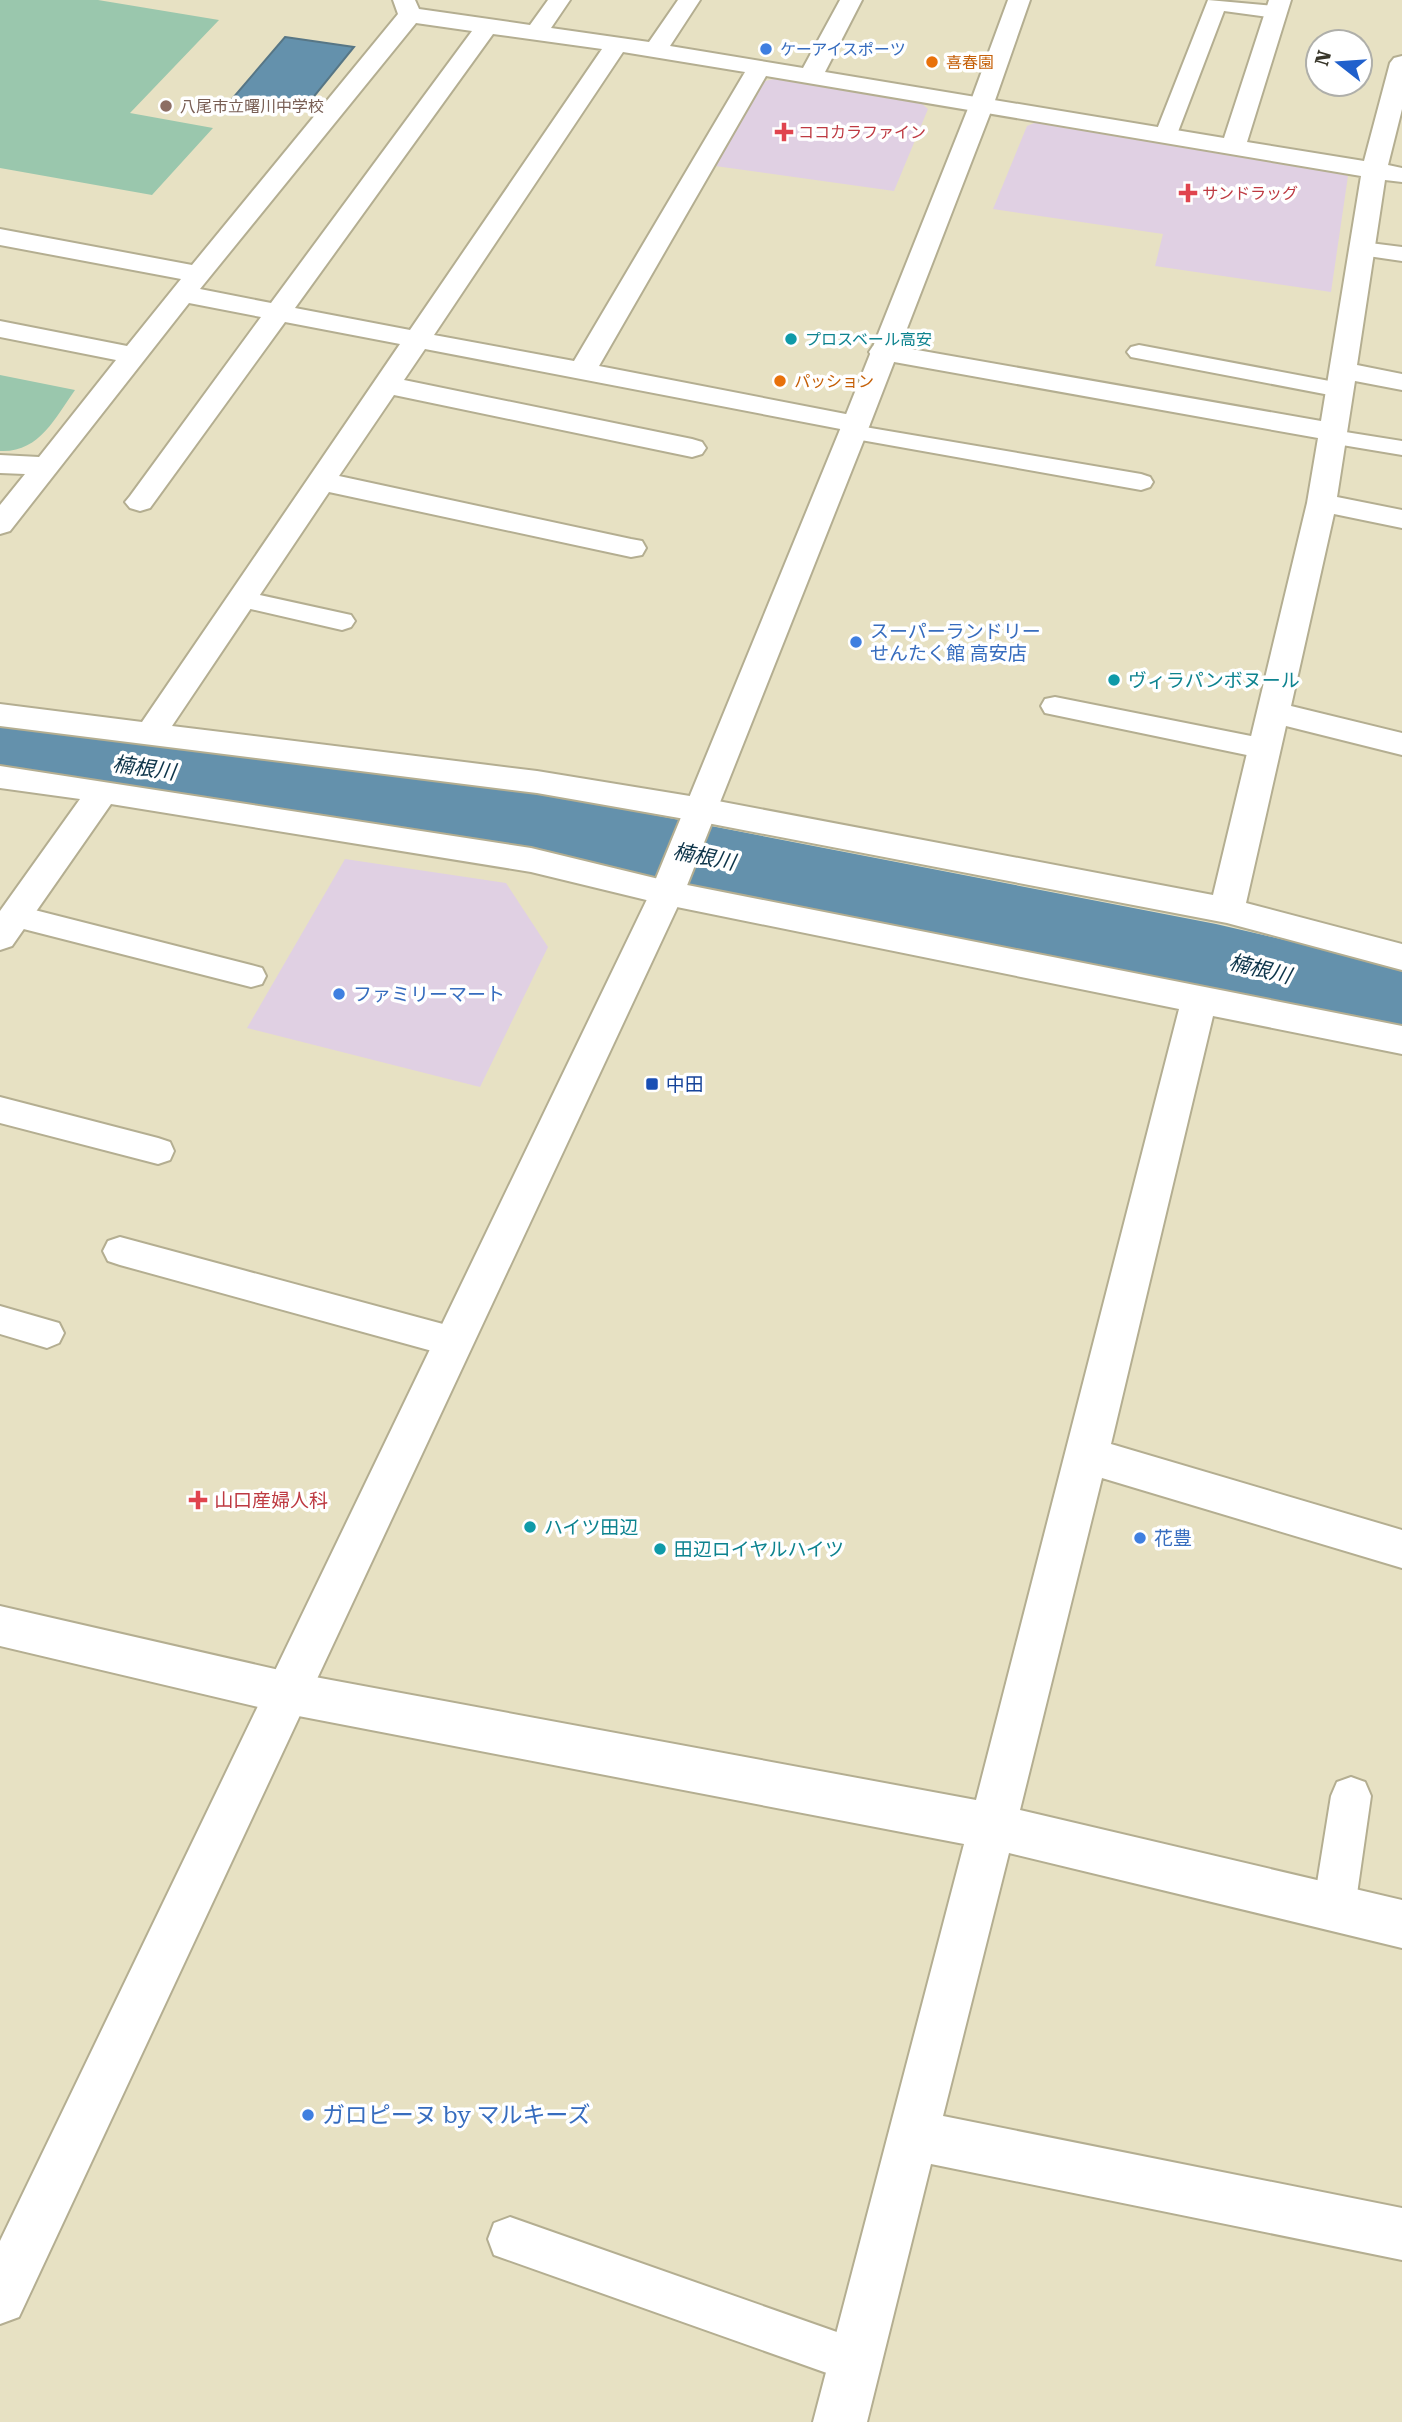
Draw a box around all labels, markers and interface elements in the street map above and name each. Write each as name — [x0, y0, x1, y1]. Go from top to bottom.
north arrow — [1304, 28, 1374, 98]
place label: ケーアイスポーツ — [780, 40, 906, 59]
marker: ケーアイスポーツ — [758, 41, 774, 57]
text: N — [1310, 47, 1336, 69]
place label: 喜春園 — [946, 53, 994, 72]
marker: 喜春園 — [924, 54, 940, 70]
place label: 八尾市立曙川中学校 — [180, 97, 324, 116]
marker: 八尾市立曙川中学校 — [158, 98, 174, 114]
place label: ココカラファイン — [798, 123, 926, 142]
marker: ココカラファイン — [776, 124, 792, 140]
place label: サンドラッグ — [1202, 184, 1298, 203]
marker: サンドラッグ — [1180, 185, 1196, 201]
place label: プロスベール高安 — [805, 330, 932, 349]
marker: プロスベール高安 — [783, 331, 799, 347]
place label: パッション — [794, 372, 874, 391]
marker: パッション — [772, 373, 788, 389]
place label: スーパーランドリー せんたく館 高安店 — [870, 620, 1041, 665]
marker: スーパーランドリー せんたく館 高安店 — [848, 634, 864, 650]
place label: ヴィラパンボヌール — [1128, 669, 1300, 692]
marker: ヴィラパンボヌール — [1106, 672, 1122, 688]
water label: 楠根川 — [111, 752, 179, 785]
water label: 楠根川 — [671, 839, 739, 875]
water label: 楠根川 — [1227, 950, 1295, 989]
place label: ファミリーマート — [353, 983, 505, 1006]
marker: ファミリーマート — [331, 986, 347, 1002]
place label: 中田 — [666, 1073, 704, 1096]
marker: 中田 — [644, 1076, 660, 1092]
place label: 山口産婦人科 — [214, 1489, 328, 1512]
marker: 山口産婦人科 — [188, 1490, 208, 1510]
place label: ハイツ田辺 — [544, 1516, 639, 1539]
marker: ハイツ田辺 — [522, 1519, 538, 1535]
place label: 花豊 — [1154, 1527, 1192, 1550]
marker: 花豊 — [1132, 1530, 1148, 1546]
place label: 田辺ロイヤルハイツ — [674, 1538, 844, 1561]
marker: 田辺ロイヤルハイツ — [652, 1541, 668, 1557]
place label: ガロピーヌ by マルキーズ — [322, 2102, 590, 2129]
marker: ガロピーヌ by マルキーズ — [300, 2107, 316, 2123]

